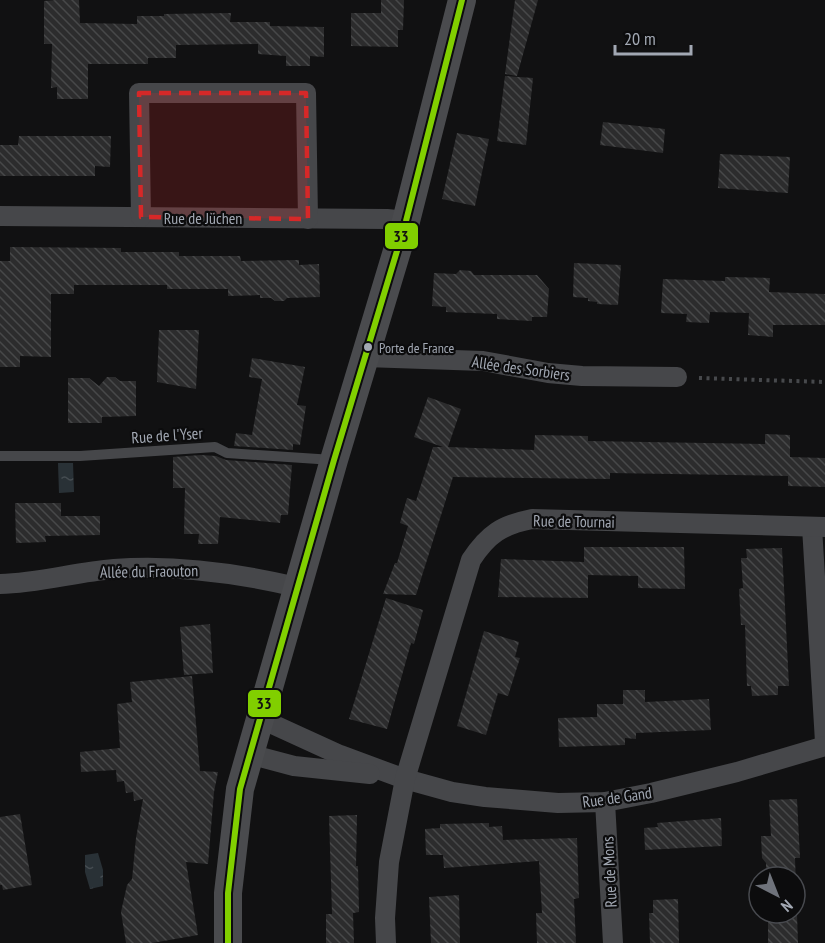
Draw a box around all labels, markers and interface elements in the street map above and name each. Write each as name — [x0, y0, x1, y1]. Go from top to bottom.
scale bar — [615, 18, 692, 56]
text: 20 m — [624, 27, 656, 50]
street label: Rue de Jüchen — [164, 208, 242, 228]
line badge: 33 — [384, 222, 419, 250]
text: 33 — [393, 226, 409, 246]
place label: Porte de France — [379, 339, 455, 357]
marker: Porte de France — [362, 341, 374, 353]
street label: Allée des Sorbiers — [471, 351, 571, 385]
street label: Rue de l'Yser — [131, 422, 204, 447]
street label: Rue de Tournai — [533, 510, 615, 532]
street label: Allée du Fraouton — [100, 560, 198, 582]
line badge: 33 — [247, 689, 282, 718]
text: 33 — [256, 693, 272, 713]
street label: Rue de Gand — [581, 782, 653, 812]
street label: Rue de Mons — [597, 836, 621, 908]
north arrow — [747, 865, 807, 925]
text: N — [777, 896, 797, 916]

